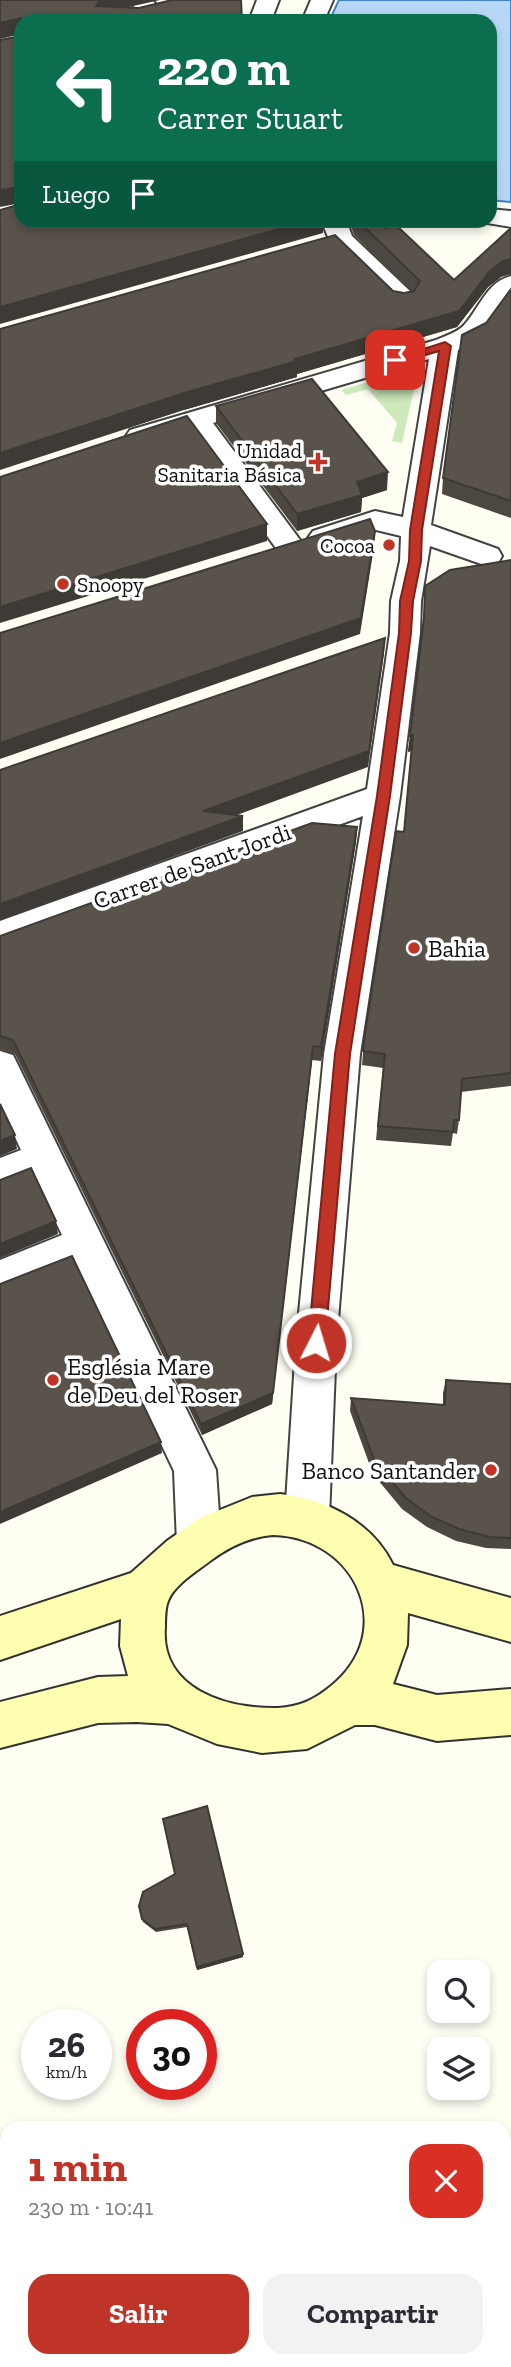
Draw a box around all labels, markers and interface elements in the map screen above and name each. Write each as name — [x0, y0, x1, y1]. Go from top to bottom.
text: 220 m — [157, 39, 290, 98]
icon: left — [42, 42, 133, 133]
text: Carrer Stuart — [157, 99, 343, 137]
icon: arrive — [124, 175, 162, 213]
text: Luego — [42, 178, 110, 210]
pin — [365, 330, 425, 390]
icon: arrive — [376, 341, 414, 379]
place label: Unidad Sanitaria Básica — [157, 438, 302, 487]
marker: Unidad Sanitaria Básica — [308, 452, 328, 472]
place label: Cocoa — [320, 533, 375, 558]
marker: Cocoa — [381, 537, 397, 553]
place label: Snoopy — [77, 572, 144, 597]
marker: Snoopy — [55, 576, 71, 592]
street label: Carrer de Sant Jordi — [89, 817, 295, 915]
place label: Bahia — [428, 934, 486, 963]
marker: Bahia — [406, 940, 422, 956]
position arrow — [279, 1306, 353, 1380]
place label: Església Mare de Deu del Roser — [67, 1352, 239, 1409]
marker: Església Mare de Deu del Roser — [45, 1372, 61, 1388]
place label: Banco Santander — [301, 1456, 477, 1485]
marker: Banco Santander — [483, 1462, 499, 1478]
map controls — [427, 1960, 490, 2100]
button: search — [427, 1960, 490, 2023]
speed limit sign: 30 — [126, 2009, 217, 2100]
text: 26 — [48, 2024, 85, 2066]
button: layers — [427, 2037, 490, 2100]
text: km/h — [46, 2061, 87, 2083]
text: 1 min — [28, 2141, 127, 2192]
button: close — [409, 2144, 483, 2218]
text: 230 m · 10:41 — [28, 2193, 153, 2221]
button: Salir — [28, 2274, 249, 2354]
button: Compartir — [263, 2274, 483, 2354]

